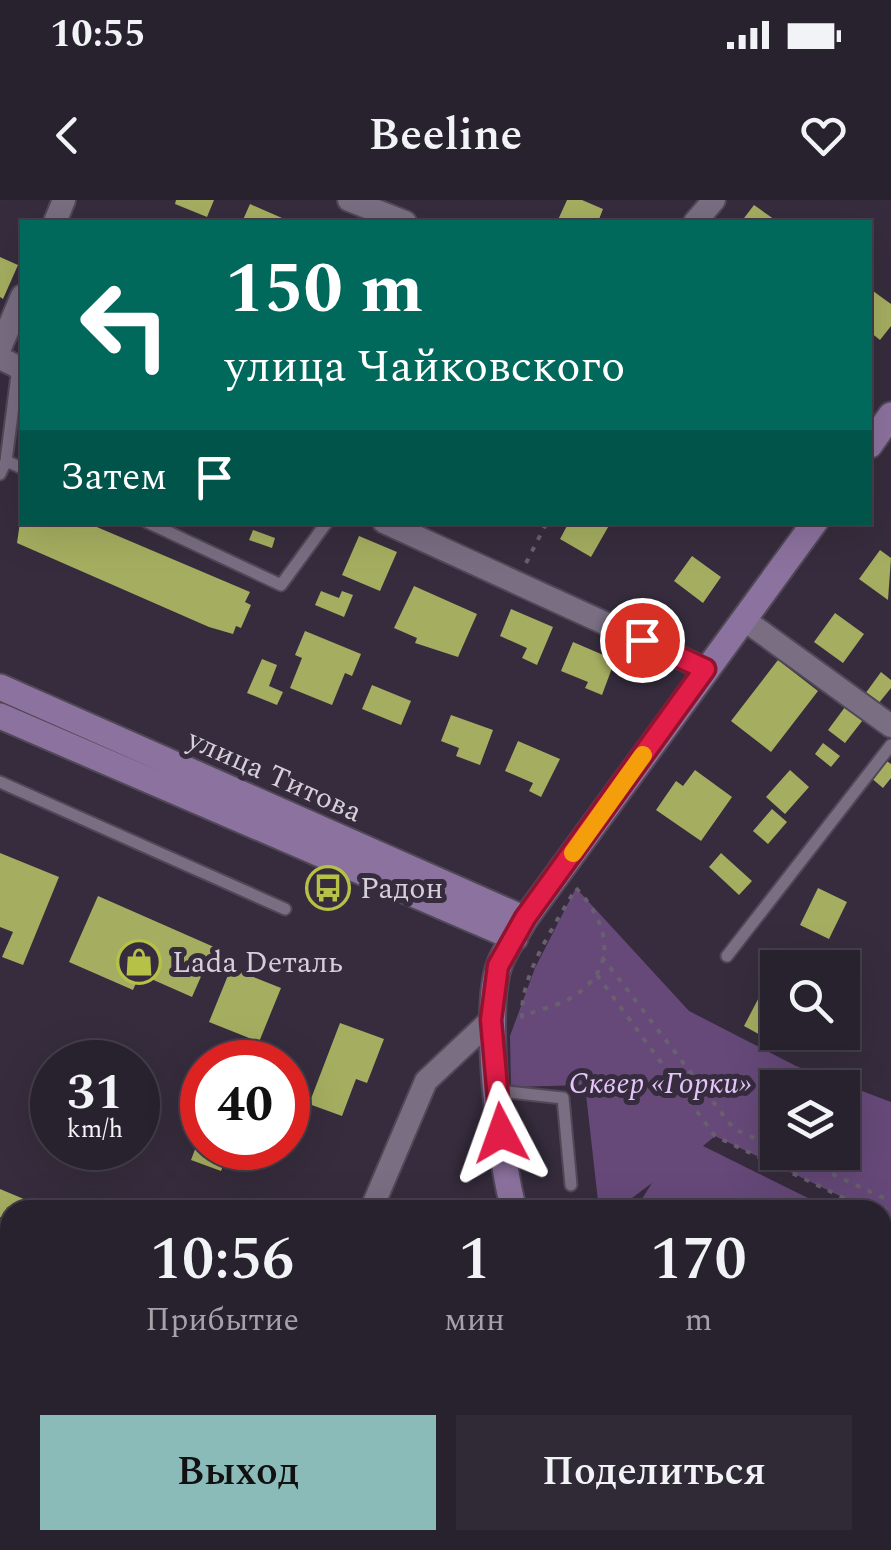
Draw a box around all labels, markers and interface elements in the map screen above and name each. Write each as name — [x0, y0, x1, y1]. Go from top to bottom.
text: 10:55 — [50, 6, 145, 64]
text: Beeline — [369, 101, 522, 170]
icon: back — [40, 108, 95, 163]
icon: heart — [796, 108, 851, 163]
text: 150 m — [225, 237, 423, 343]
icon: left — [60, 260, 190, 390]
text: улица Чайковского — [225, 333, 625, 402]
text: Затем — [60, 449, 167, 507]
icon: arrive — [187, 450, 242, 505]
pin — [600, 598, 685, 683]
icon: arrive — [615, 613, 670, 668]
street label: улица Титова — [179, 716, 370, 835]
bus stop icon: Радон — [305, 865, 351, 911]
place label: Радон — [360, 866, 443, 912]
shop icon: Lada Dеталь — [116, 939, 162, 985]
place label: Lada Dеталь — [172, 940, 343, 986]
map controls — [760, 950, 860, 1170]
button: search — [760, 950, 860, 1050]
speed limit sign: 40 — [180, 1040, 310, 1170]
text: 31 — [67, 1055, 123, 1131]
park label: Сквер «Горки» — [569, 1061, 752, 1107]
button: layers — [760, 1070, 860, 1170]
position arrow — [449, 1081, 553, 1185]
text: km/h — [67, 1111, 123, 1149]
text: 10:56 — [150, 1214, 294, 1306]
text: 1 — [459, 1214, 491, 1306]
text: 170 — [650, 1214, 747, 1306]
text: Прибытие — [145, 1296, 299, 1345]
text: мин — [444, 1296, 505, 1345]
text: m — [685, 1296, 712, 1345]
button: Выход — [40, 1415, 436, 1530]
button: Поделиться — [456, 1415, 852, 1530]

